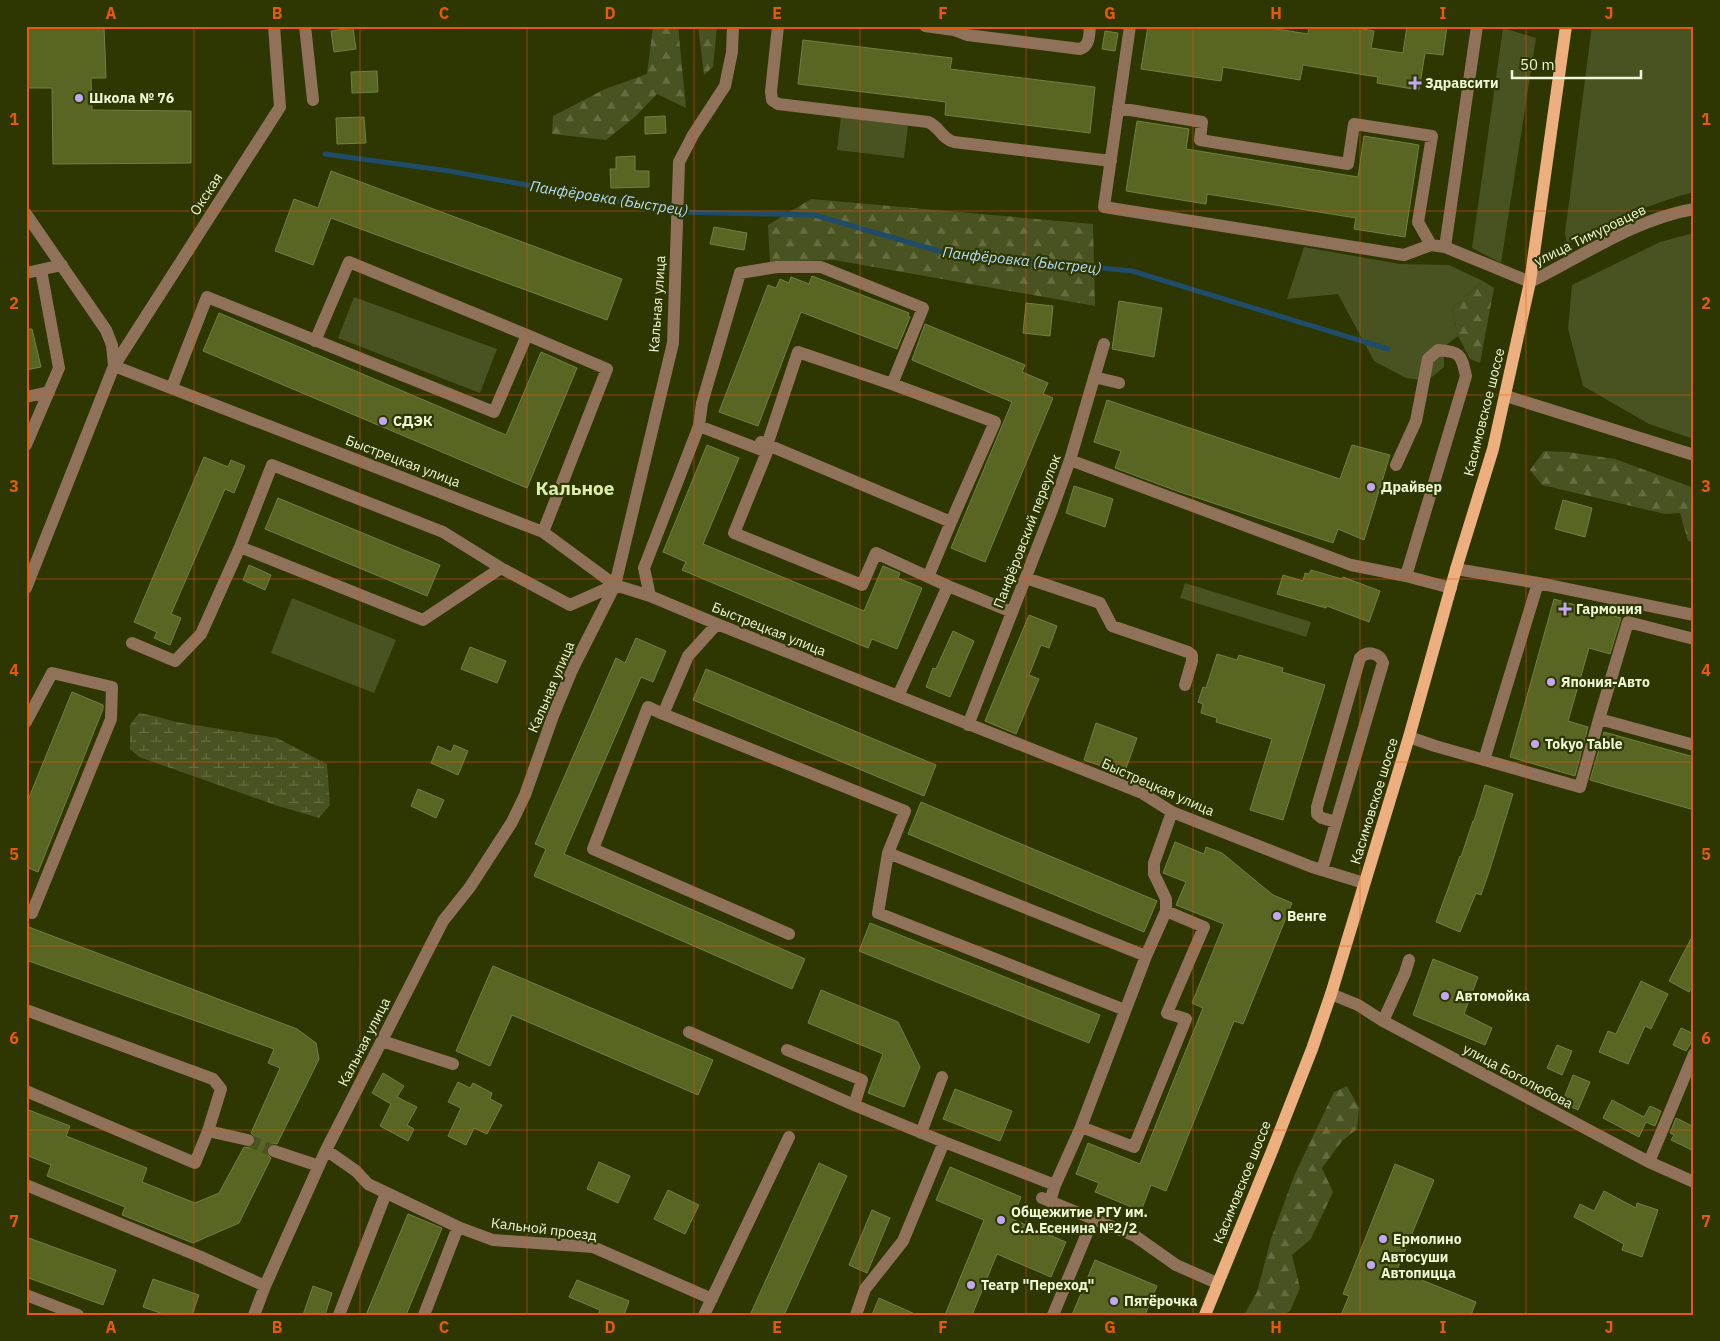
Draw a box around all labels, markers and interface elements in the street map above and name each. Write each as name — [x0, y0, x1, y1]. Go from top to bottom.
text: A — [106, 3, 117, 23]
text: B — [272, 3, 283, 23]
text: C — [439, 3, 449, 23]
text: D — [604, 3, 616, 23]
text: E — [772, 3, 782, 23]
text: F — [938, 3, 948, 23]
text: G — [1104, 3, 1116, 23]
text: H — [1270, 3, 1282, 23]
text: I — [1440, 3, 1447, 23]
text: J — [1605, 3, 1613, 23]
scale bar — [1512, 48, 1641, 80]
text: 50 m — [1520, 55, 1555, 74]
place label: Здравсити — [1425, 74, 1498, 92]
marker: Здравсити — [1409, 77, 1421, 89]
place label: Школа № 76 — [89, 89, 174, 107]
marker: Школа № 76 — [73, 92, 85, 104]
text: 1 — [9, 109, 19, 129]
text: 1 — [1701, 109, 1711, 129]
street label: Окская — [186, 169, 226, 219]
water label: Панфёровка (Быстрец) — [529, 176, 689, 220]
street label: улица Тимуровцев — [1531, 200, 1649, 270]
water label: Панфёровка (Быстрец) — [942, 242, 1103, 278]
street label: Кальная улица — [645, 254, 669, 353]
text: 2 — [9, 293, 19, 313]
text: 2 — [1701, 293, 1711, 313]
street label: Касимовское шоссе — [1459, 346, 1509, 478]
place label: СДЭК — [393, 412, 432, 430]
marker: СДЭК — [377, 415, 389, 427]
street label: Быстрецкая улица — [343, 431, 463, 491]
street label: Панфёровский переулок — [989, 451, 1065, 611]
text: 3 — [9, 476, 19, 496]
district label: Кальное — [536, 476, 614, 500]
text: 3 — [1701, 476, 1711, 496]
place label: Драйвер — [1381, 478, 1442, 496]
marker: Драйвер — [1365, 481, 1377, 493]
street label: Быстрецкая улица — [709, 598, 829, 660]
place label: Гармония — [1576, 600, 1642, 618]
marker: Гармония — [1558, 602, 1572, 616]
street label: Кальная улица — [524, 638, 578, 735]
text: 4 — [9, 660, 19, 680]
text: 4 — [1701, 660, 1711, 680]
place label: Япония-Авто — [1561, 673, 1650, 691]
marker: Япония-Авто — [1545, 676, 1557, 688]
street label: Касимовское шоссе — [1346, 735, 1402, 866]
place label: Tokyo Table — [1545, 735, 1623, 753]
marker: Tokyo Table — [1529, 738, 1541, 750]
street label: Быстрецкая улица — [1099, 754, 1218, 820]
text: 5 — [9, 844, 19, 864]
text: 5 — [1701, 844, 1711, 864]
place label: Венге — [1287, 907, 1327, 925]
marker: Венге — [1271, 910, 1283, 922]
place label: Автомойка — [1455, 987, 1530, 1005]
marker: Автомойка — [1439, 990, 1451, 1002]
street label: Кальная улица — [334, 994, 394, 1089]
text: 6 — [9, 1028, 19, 1048]
text: 6 — [1701, 1028, 1711, 1048]
street label: улица Боголюбова — [1460, 1039, 1577, 1113]
street label: Касимовское шоссе — [1209, 1117, 1275, 1246]
place label: Общежитие РГУ им. С.А.Есенина №2/2 — [1011, 1203, 1148, 1237]
text: 7 — [9, 1211, 19, 1231]
text: 7 — [1701, 1211, 1711, 1231]
street label: Кальной проезд — [490, 1214, 598, 1244]
marker: Общежитие РГУ им. С.А.Есенина №2/2 — [995, 1214, 1007, 1226]
place label: Ермолино — [1393, 1230, 1462, 1248]
marker: Ермолино — [1377, 1233, 1389, 1245]
place label: Автосуши Автопицца — [1381, 1248, 1456, 1282]
marker: Автосуши Автопицца — [1365, 1259, 1377, 1271]
place label: Театр "Переход" — [981, 1276, 1094, 1294]
marker: Театр "Переход" — [965, 1279, 977, 1291]
place label: Пятёрочка — [1124, 1292, 1197, 1310]
marker: Пятёрочка — [1108, 1295, 1120, 1307]
text: A — [106, 1317, 117, 1337]
text: B — [272, 1317, 283, 1337]
text: C — [439, 1317, 449, 1337]
text: D — [604, 1317, 616, 1337]
text: E — [772, 1317, 782, 1337]
text: F — [938, 1317, 948, 1337]
text: G — [1104, 1317, 1116, 1337]
text: H — [1270, 1317, 1282, 1337]
text: I — [1440, 1317, 1447, 1337]
text: J — [1605, 1317, 1613, 1337]

